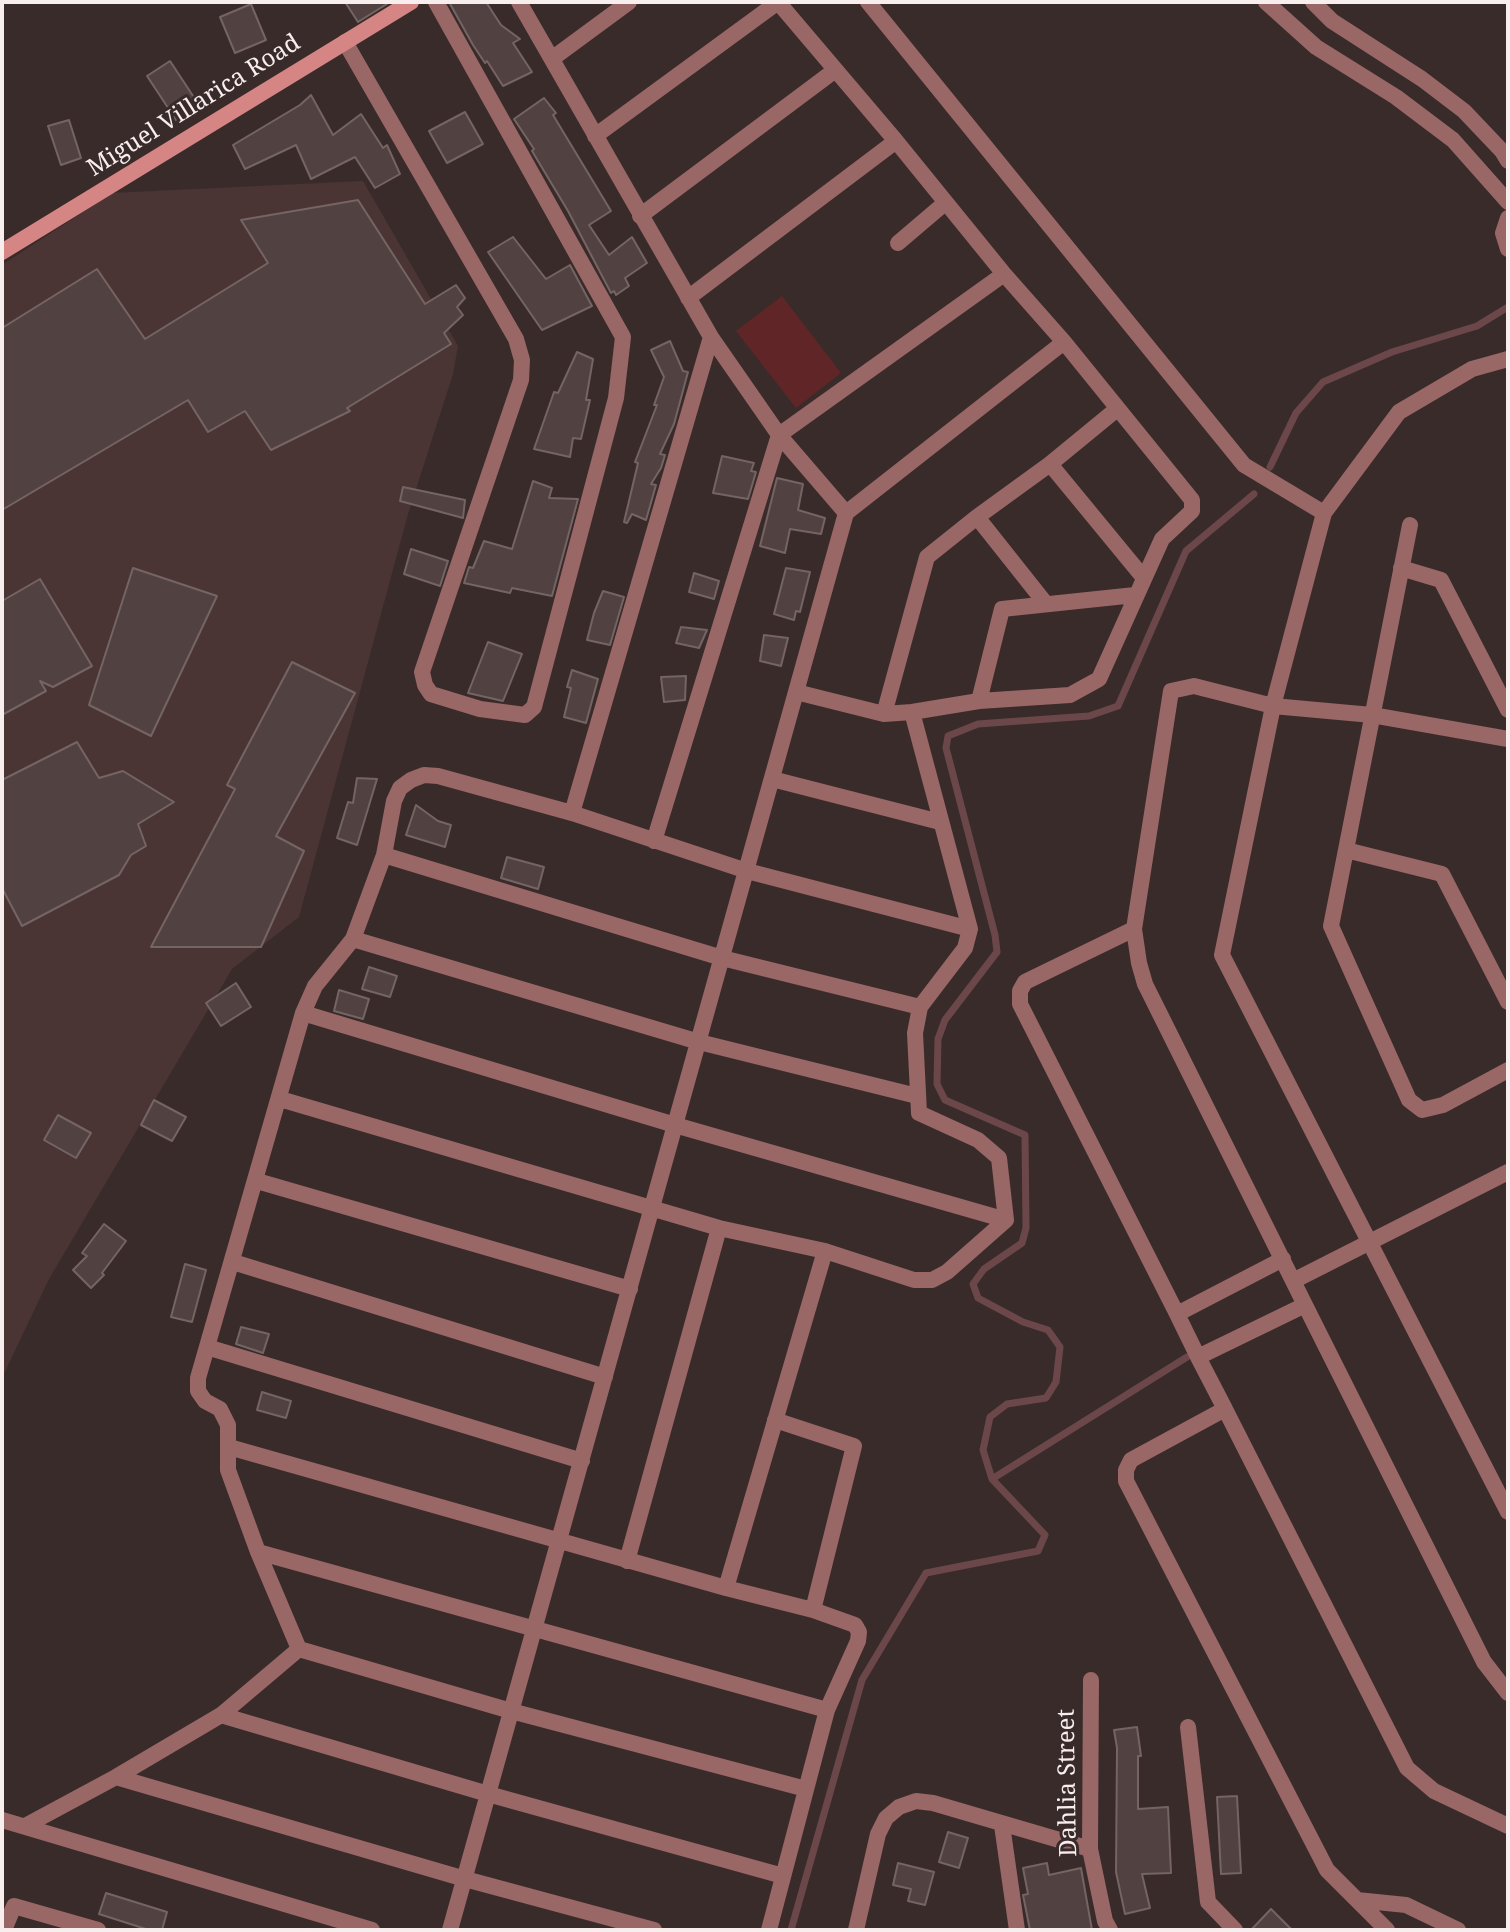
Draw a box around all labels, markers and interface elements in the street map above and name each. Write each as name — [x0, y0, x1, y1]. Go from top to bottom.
street label: Miguel Villarica Road — [82, 29, 306, 183]
street label: Dahlia Street — [1052, 1709, 1084, 1857]

